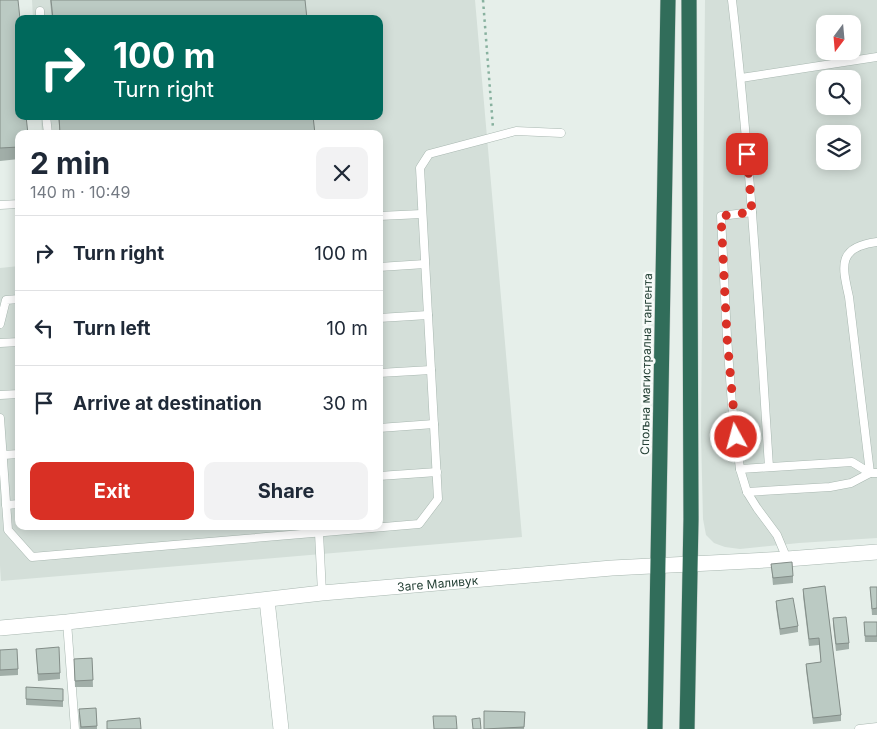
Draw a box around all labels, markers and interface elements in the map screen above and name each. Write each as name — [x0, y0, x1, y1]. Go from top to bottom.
north arrow — [816, 15, 861, 60]
map controls — [816, 15, 861, 170]
text: 100 m — [113, 34, 216, 76]
icon: right — [30, 35, 95, 100]
button: search — [816, 70, 861, 115]
text: Turn right — [113, 76, 214, 102]
button: layers — [816, 125, 861, 170]
pin — [726, 133, 768, 175]
icon: arrive — [733, 140, 761, 168]
text: 2 min — [30, 145, 110, 181]
button: close — [316, 147, 368, 199]
text: 140 m · 10:49 — [30, 182, 131, 202]
icon: right — [30, 239, 58, 267]
text: Turn right — [73, 242, 164, 265]
text: 100 m — [314, 242, 368, 265]
street label: Спољна магистрална тангента — [637, 273, 655, 455]
icon: left — [30, 314, 58, 342]
text: Turn left — [73, 317, 151, 340]
text: 10 m — [326, 317, 368, 340]
icon: arrive — [30, 389, 58, 417]
text: Arrive at destination — [73, 392, 262, 415]
text: 30 m — [322, 392, 368, 415]
position arrow — [709, 410, 761, 462]
button: Exit — [30, 462, 194, 520]
button: Share — [204, 462, 368, 520]
street label: Заге Маливук — [397, 572, 479, 594]

